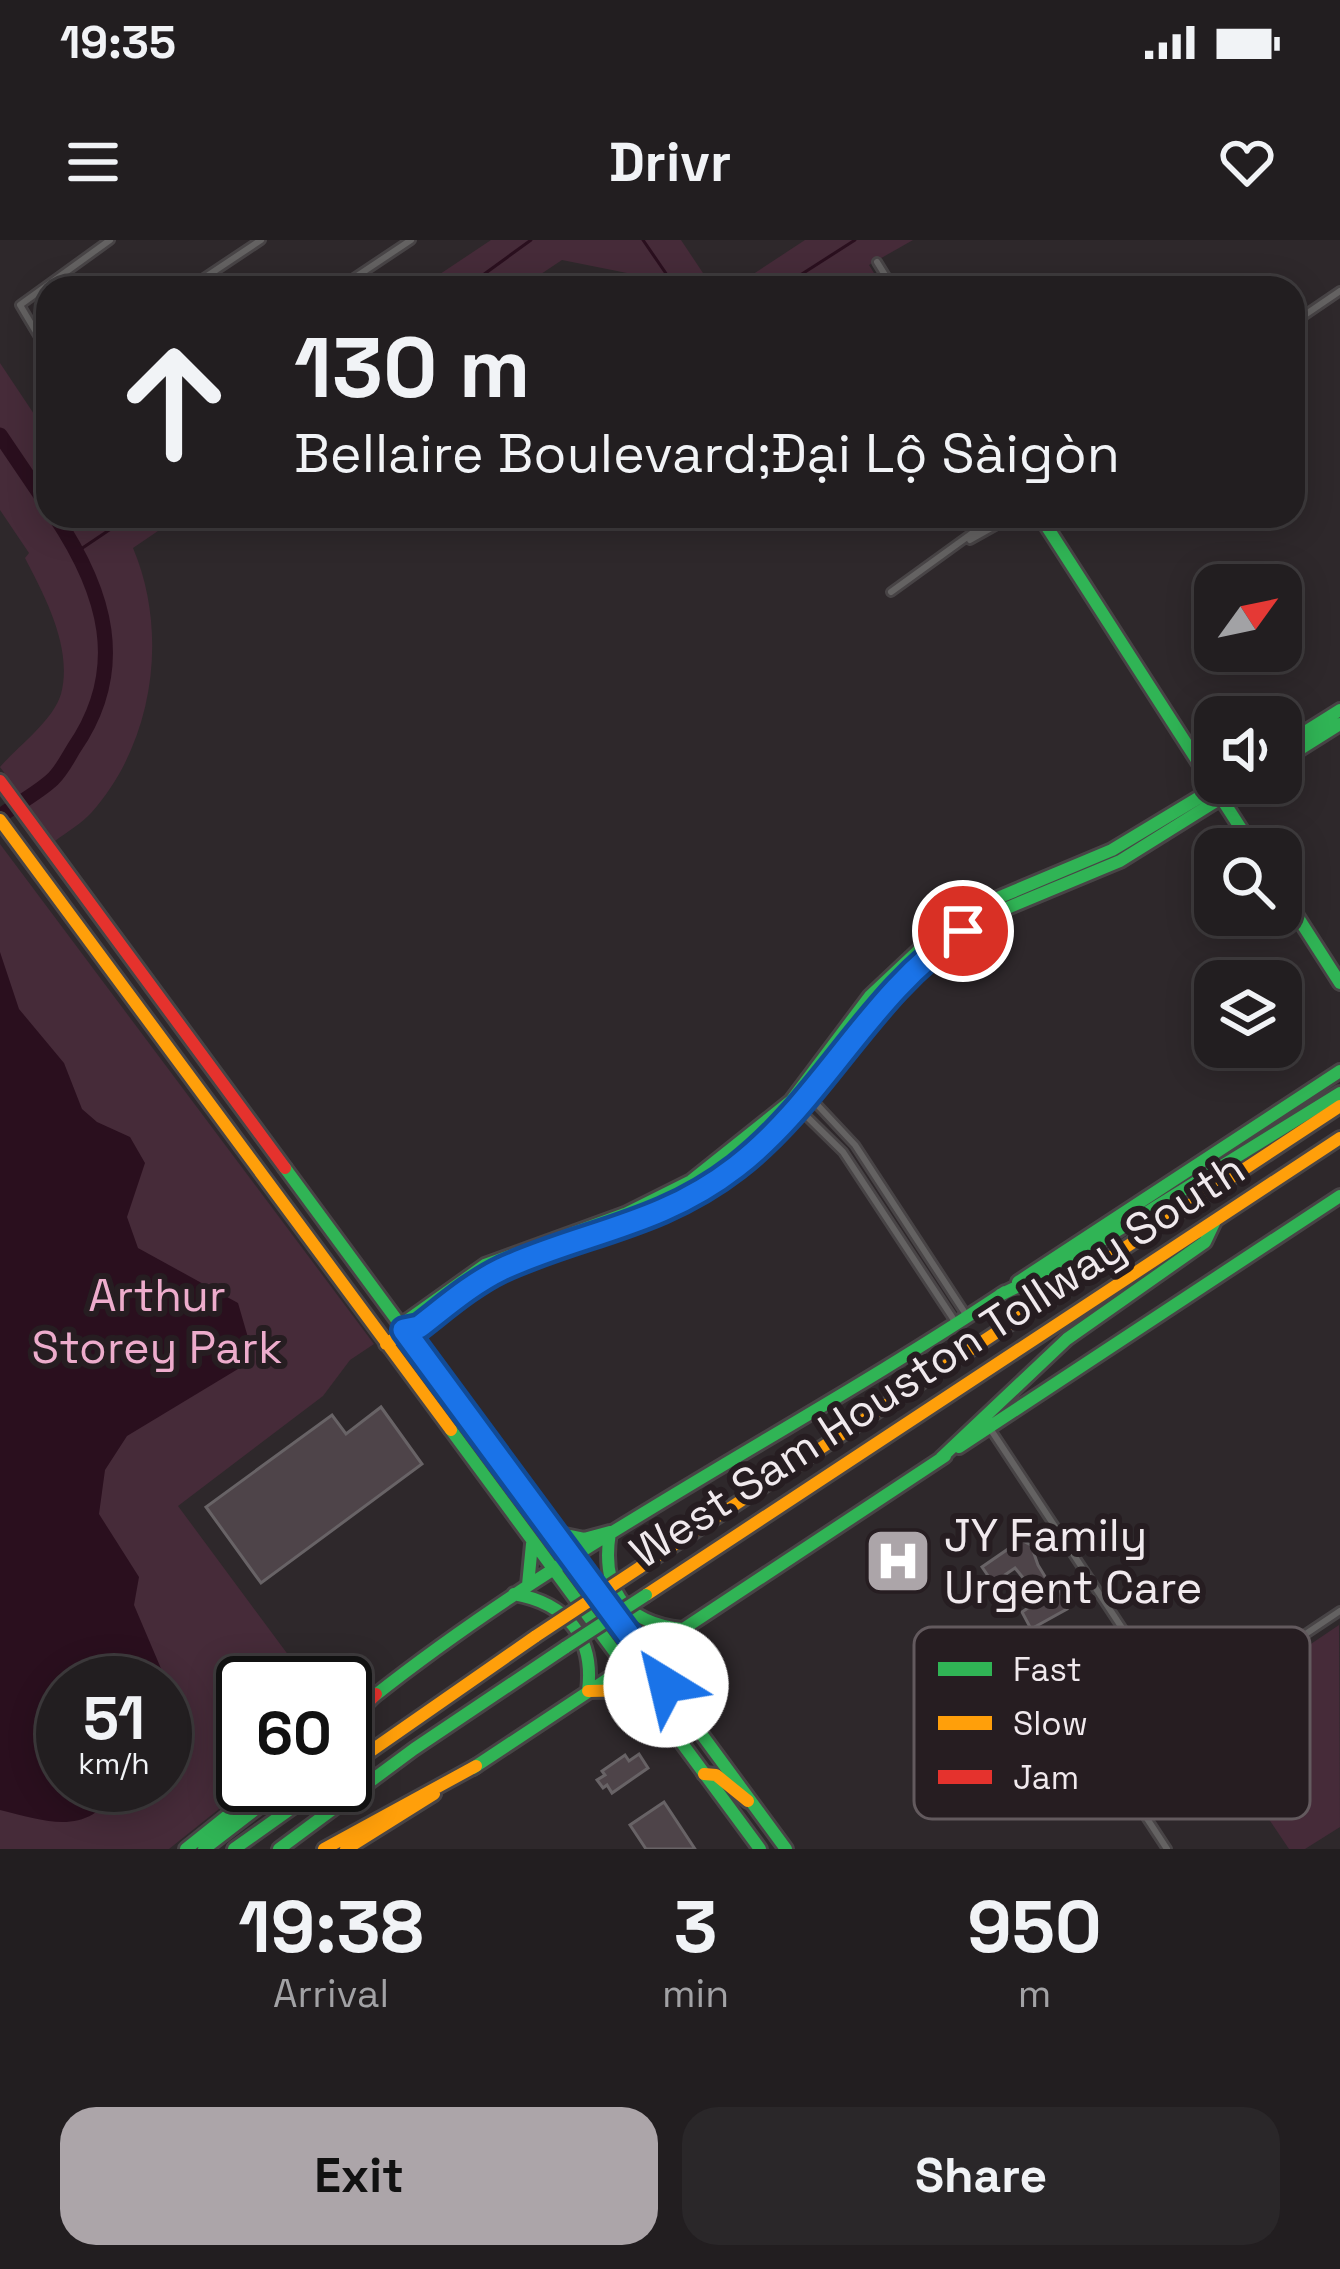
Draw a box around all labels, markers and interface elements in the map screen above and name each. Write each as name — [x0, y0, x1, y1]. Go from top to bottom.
text: 19:35 — [60, 14, 176, 71]
text: Drivr — [609, 128, 731, 197]
icon: menu — [60, 129, 126, 195]
icon: heart — [1214, 129, 1280, 195]
text: 130 m — [294, 314, 531, 422]
icon: ahead — [96, 324, 252, 480]
text: Bellaire Boulevard;Đại Lộ Sàigòn — [294, 419, 1120, 488]
north arrow — [1194, 564, 1302, 672]
map controls — [1194, 564, 1302, 1068]
button: sound — [1194, 696, 1302, 804]
button: search — [1194, 828, 1302, 936]
pin — [912, 880, 1014, 982]
icon: arrive — [930, 898, 996, 964]
button: layers — [1194, 960, 1302, 1068]
street label: West Sam Houston Tollway South — [619, 1140, 1255, 1581]
park label: Arthur Storey Park — [32, 1267, 282, 1376]
place label: JY Family Urgent Care — [944, 1507, 1202, 1616]
hospital icon: JY Family Urgent Care — [863, 1526, 933, 1596]
position arrow — [603, 1622, 729, 1748]
legend — [914, 1627, 1310, 1819]
text: Fast — [1013, 1649, 1082, 1691]
speed limit sign: 60 — [216, 1656, 372, 1812]
text: 51 — [83, 1680, 145, 1757]
text: Slow — [1013, 1703, 1088, 1745]
text: km/h — [78, 1744, 150, 1783]
text: Jam — [1013, 1757, 1079, 1799]
text: 19:38 — [238, 1881, 424, 1973]
text: 3 — [674, 1881, 717, 1973]
text: 950 — [967, 1881, 1102, 1973]
text: Arrival — [273, 1969, 389, 2018]
text: min — [662, 1969, 729, 2018]
text: m — [1018, 1969, 1051, 2018]
button: Exit — [60, 2107, 658, 2245]
button: Share — [682, 2107, 1280, 2245]

